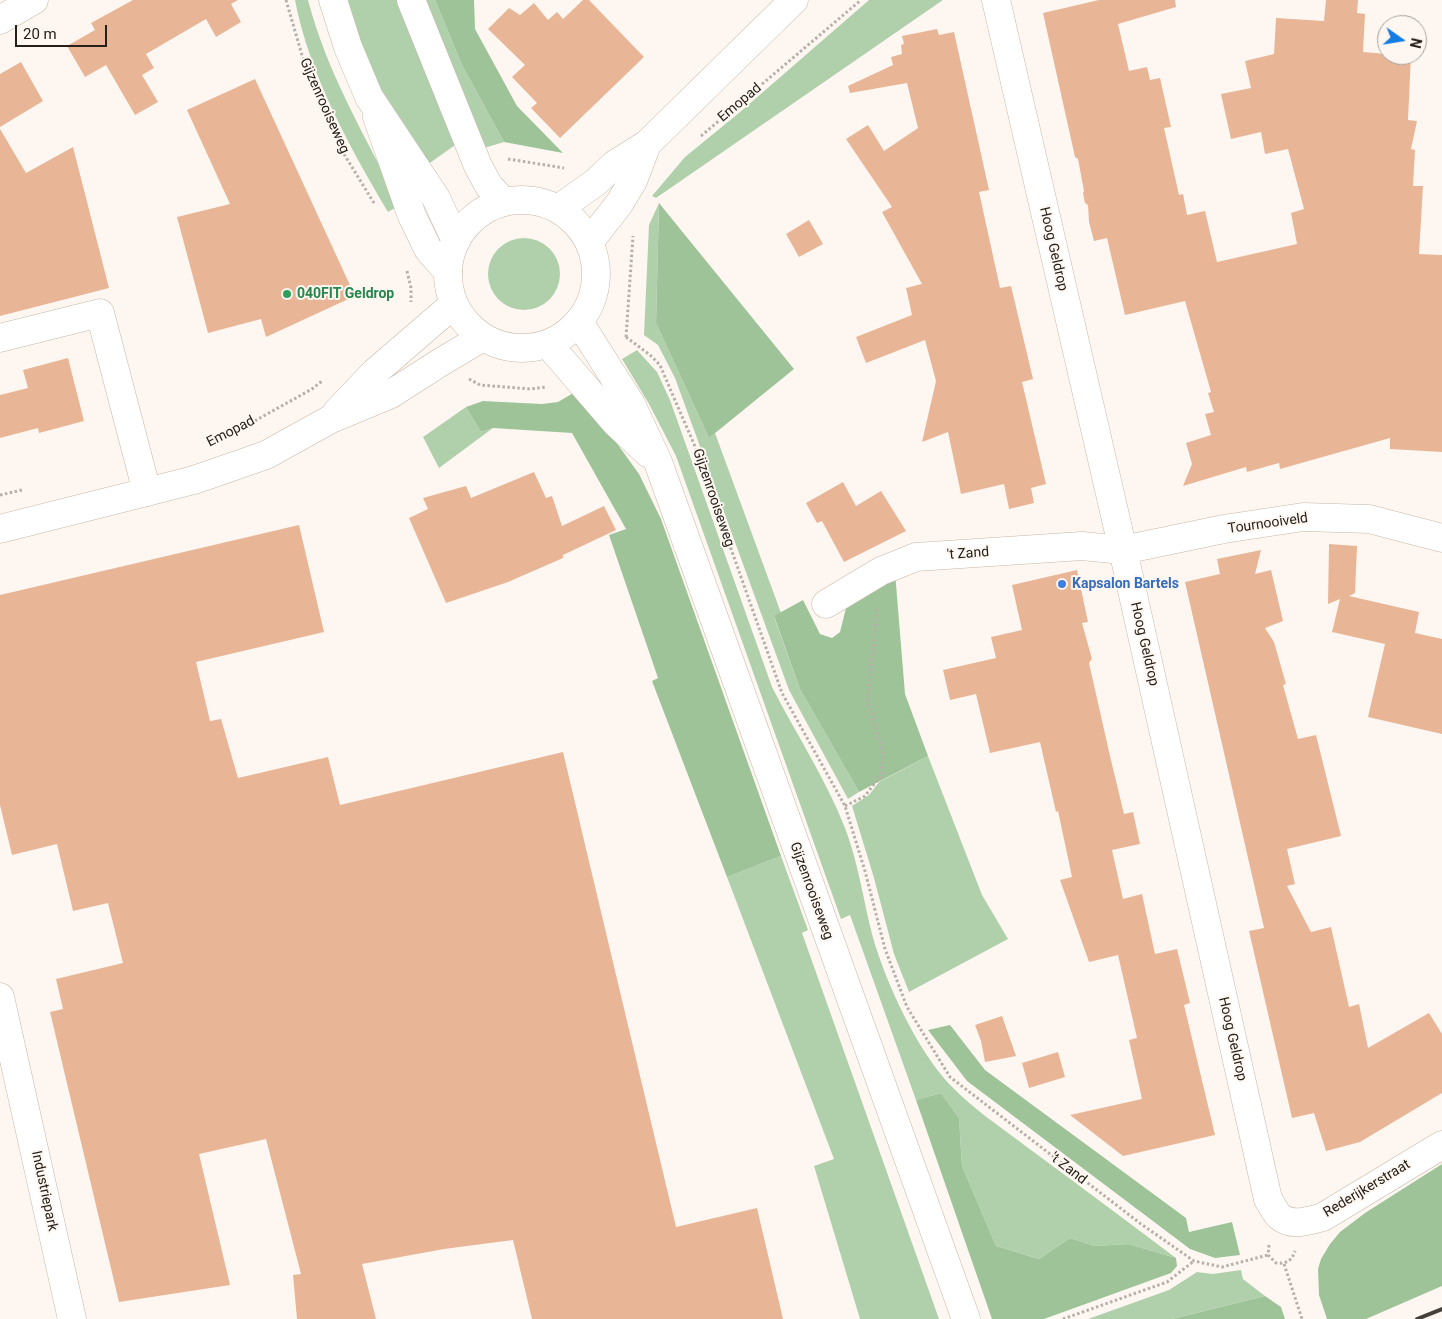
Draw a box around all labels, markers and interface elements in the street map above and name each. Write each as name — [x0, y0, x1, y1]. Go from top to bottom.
scale bar — [18, 15, 110, 47]
north arrow — [1377, 15, 1427, 65]
text: 20 m — [23, 25, 57, 43]
text: N — [1407, 37, 1425, 50]
street label: Gijzenrooiseweg — [295, 56, 353, 156]
street label: Emopad — [715, 80, 765, 126]
street label: Hoog Geldrop — [1035, 205, 1071, 293]
place label: 040FIT Geldrop — [297, 286, 394, 302]
marker: 040FIT Geldrop — [281, 288, 293, 300]
street label: Emopad — [204, 413, 258, 451]
street label: Gijzenrooiseweg — [688, 447, 738, 549]
street label: Tournooiveld — [1227, 510, 1309, 538]
street label: 't Zand — [946, 544, 990, 564]
place label: Kapsalon Bartels — [1072, 576, 1179, 592]
marker: Kapsalon Bartels — [1056, 578, 1068, 590]
street label: Hoog Geldrop — [1126, 600, 1162, 688]
street label: Gijzenrooiseweg — [786, 840, 836, 942]
street label: Hoog Geldrop — [1214, 995, 1250, 1083]
street label: Industriepark — [27, 1149, 61, 1233]
street label: 't Zand — [1046, 1149, 1090, 1189]
street label: Rederijkerstraat — [1321, 1157, 1413, 1221]

